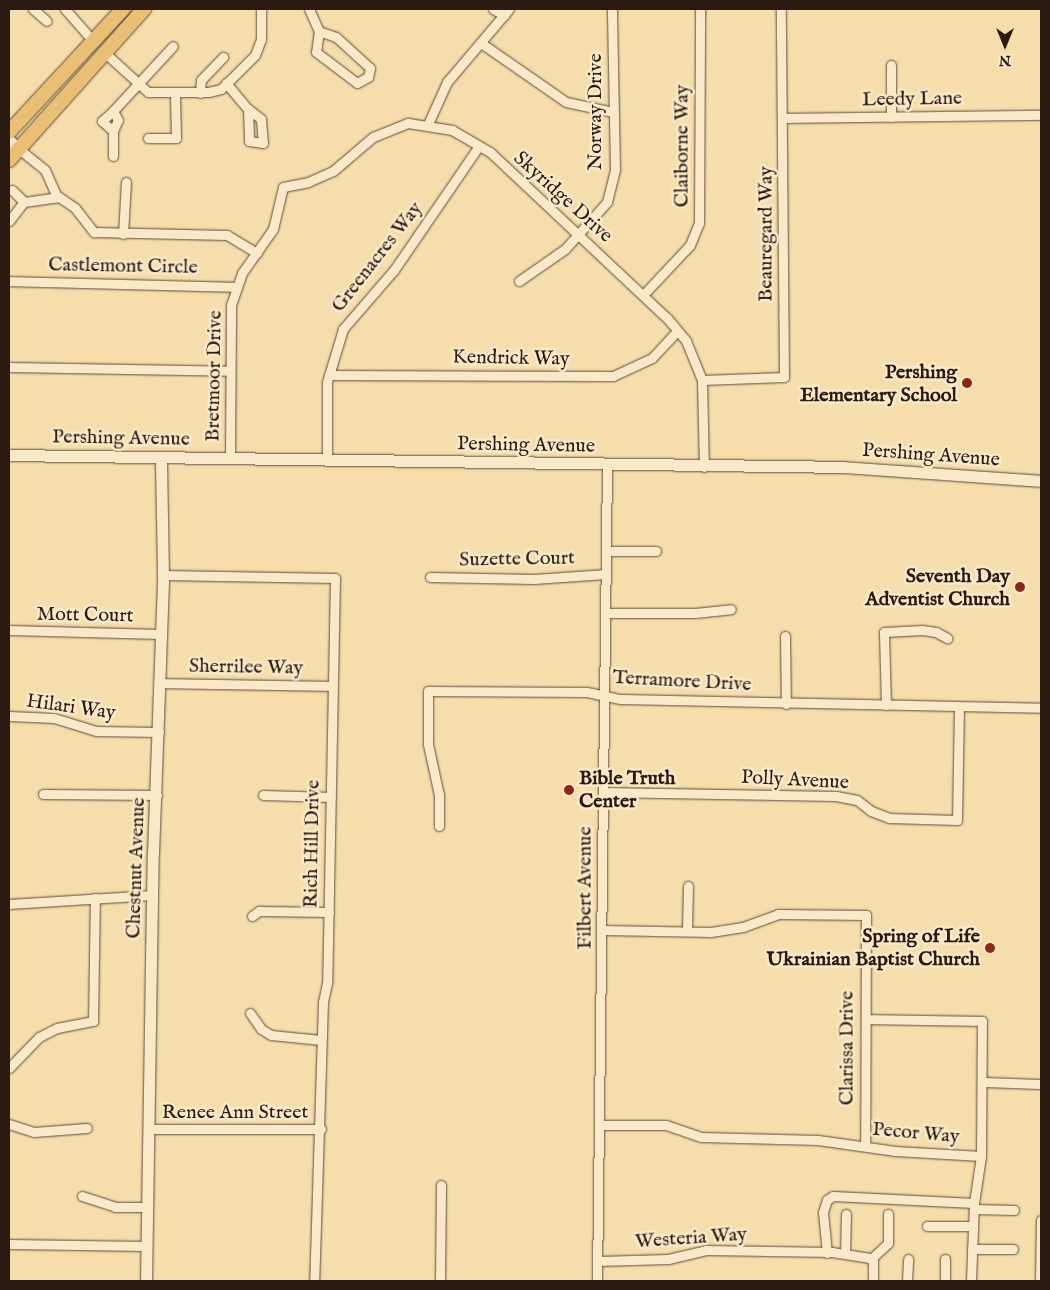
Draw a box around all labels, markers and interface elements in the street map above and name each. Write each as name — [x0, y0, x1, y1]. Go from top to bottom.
north arrow — [980, 20, 1030, 70]
text: N — [999, 51, 1011, 69]
street label: Norway Drive — [583, 53, 607, 171]
street label: Claiborne Way — [670, 85, 694, 207]
street label: Leedy Lane — [862, 86, 962, 112]
street label: Skyridge Drive — [509, 146, 617, 248]
street label: Beauregard Way — [754, 166, 778, 302]
street label: Greenacres Way — [326, 197, 428, 317]
street label: Castlemont Circle — [48, 253, 198, 279]
street label: Bretmoor Drive — [201, 310, 227, 442]
street label: Kendrick Way — [452, 345, 570, 371]
place label: Pershing Elementary School — [800, 360, 957, 407]
marker: Pershing Elementary School — [961, 377, 973, 389]
street label: Pershing Avenue — [52, 425, 190, 451]
street label: Pershing Avenue — [457, 432, 595, 458]
street label: Pershing Avenue — [861, 438, 1001, 472]
street label: Suzette Court — [459, 546, 575, 572]
place label: Seventh Day Adventist Church — [865, 564, 1010, 611]
marker: Seventh Day Adventist Church — [1014, 581, 1026, 593]
street label: Mott Court — [36, 602, 134, 628]
street label: Sherrilee Way — [189, 654, 303, 680]
street label: Terramore Drive — [612, 665, 752, 697]
street label: Hilari Way — [25, 689, 117, 725]
street label: Polly Avenue — [740, 765, 850, 795]
place label: Bible Truth Center — [579, 766, 675, 813]
street label: Rich Hill Drive — [299, 780, 325, 908]
marker: Bible Truth Center — [563, 784, 575, 796]
street label: Chestnut Avenue — [122, 797, 150, 939]
street label: Filbert Avenue — [573, 826, 597, 950]
place label: Spring of Life Ukrainian Baptist Church — [766, 924, 980, 971]
marker: Spring of Life Ukrainian Baptist Church — [984, 942, 996, 954]
street label: Clarissa Drive — [835, 991, 859, 1105]
street label: Renee Ann Street — [162, 1100, 308, 1124]
street label: Pecor Way — [871, 1117, 961, 1149]
street label: Westeria Way — [634, 1222, 748, 1254]

